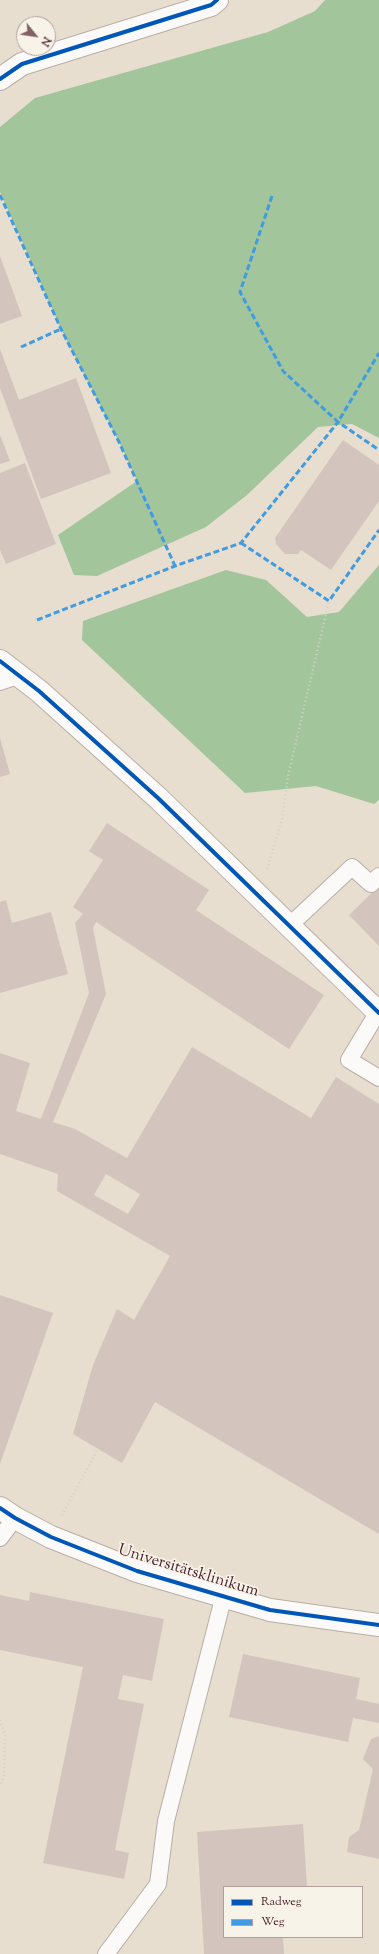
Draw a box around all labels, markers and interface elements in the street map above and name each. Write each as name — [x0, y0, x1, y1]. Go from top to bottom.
north arrow — [16, 16, 56, 56]
text: N — [36, 34, 55, 49]
street label: Universitätsklinikum — [115, 1541, 261, 1603]
legend — [223, 1886, 363, 1938]
text: Radweg — [261, 1893, 302, 1911]
text: Weg — [261, 1913, 285, 1931]

